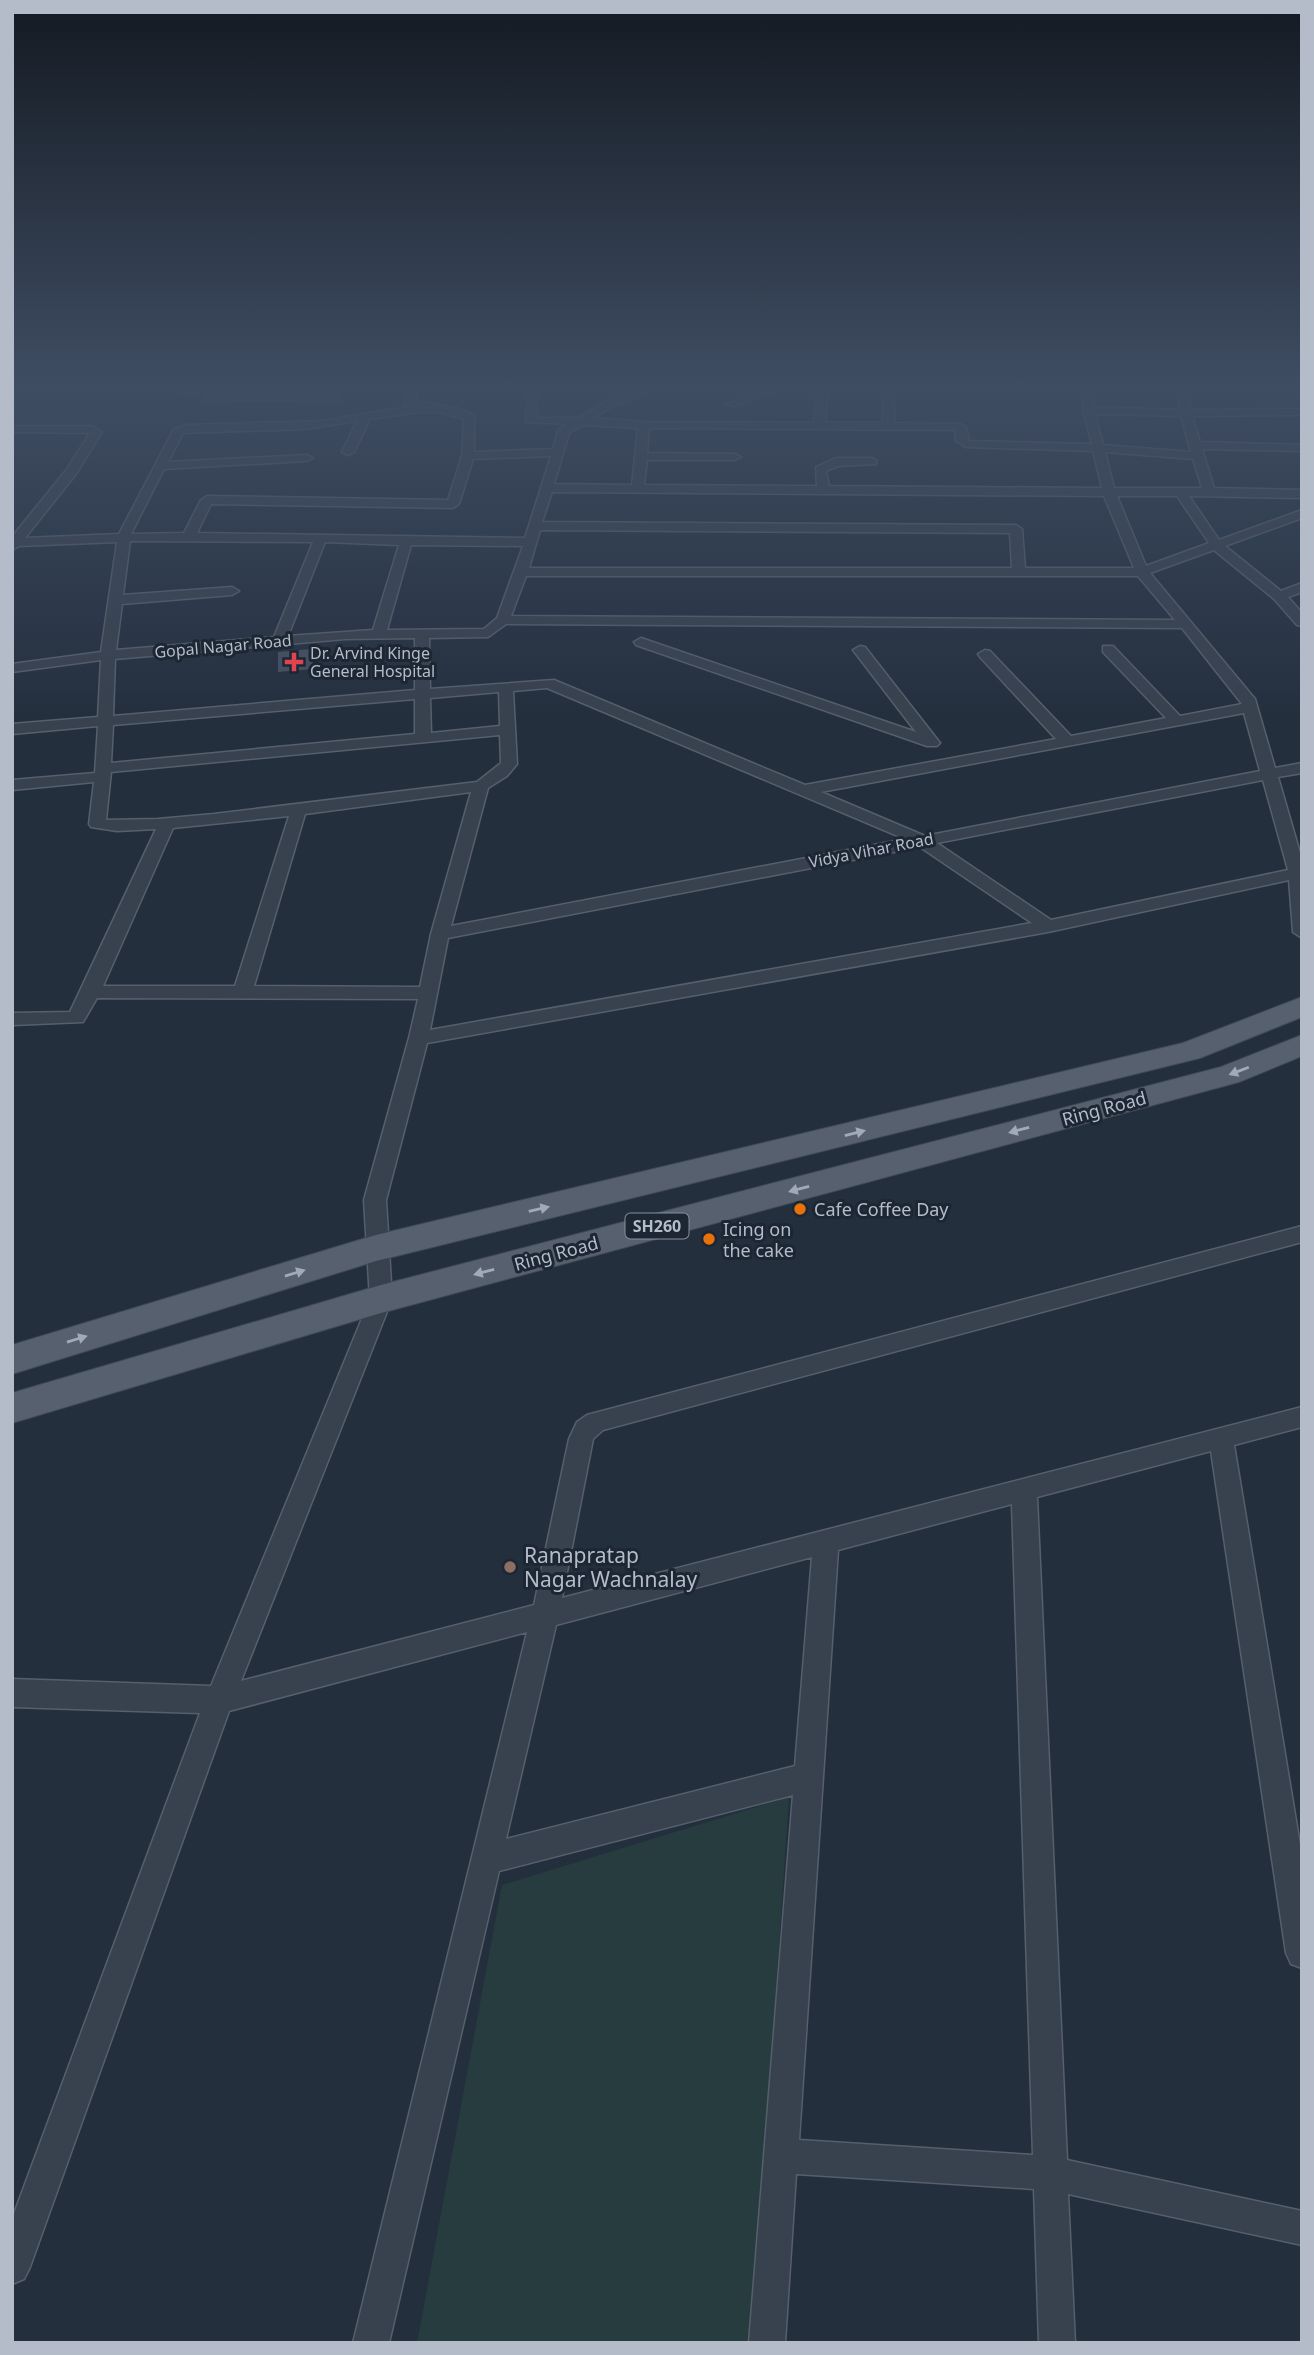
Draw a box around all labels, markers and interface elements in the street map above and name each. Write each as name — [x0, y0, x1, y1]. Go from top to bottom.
street label: Gopal Nagar Road — [153, 629, 293, 663]
place label: Dr. Arvind Kinge General Hospital — [310, 642, 435, 682]
marker: Dr. Arvind Kinge General Hospital — [284, 652, 304, 672]
street label: Vidya Vihar Road — [807, 827, 935, 873]
one-way arrow — [1228, 1066, 1249, 1077]
street label: Ring Road — [1059, 1085, 1149, 1131]
one-way arrow — [1008, 1126, 1029, 1136]
one-way arrow — [844, 1127, 866, 1138]
one-way arrow — [788, 1184, 809, 1194]
place label: Cafe Coffee Day — [814, 1197, 949, 1221]
marker: Cafe Coffee Day — [792, 1201, 808, 1217]
one-way arrow — [528, 1203, 550, 1214]
road number: SH260 — [626, 1214, 688, 1238]
place label: Icing on the cake — [723, 1217, 794, 1262]
street label: Ring Road — [511, 1230, 601, 1276]
marker: Icing on the cake — [701, 1231, 717, 1247]
one-way arrow — [285, 1267, 306, 1277]
one-way arrow — [473, 1267, 495, 1278]
one-way arrow — [67, 1334, 88, 1344]
place label: Ranapratap Nagar Wachnalay — [524, 1541, 697, 1593]
marker: Ranapratap Nagar Wachnalay — [502, 1559, 518, 1575]

